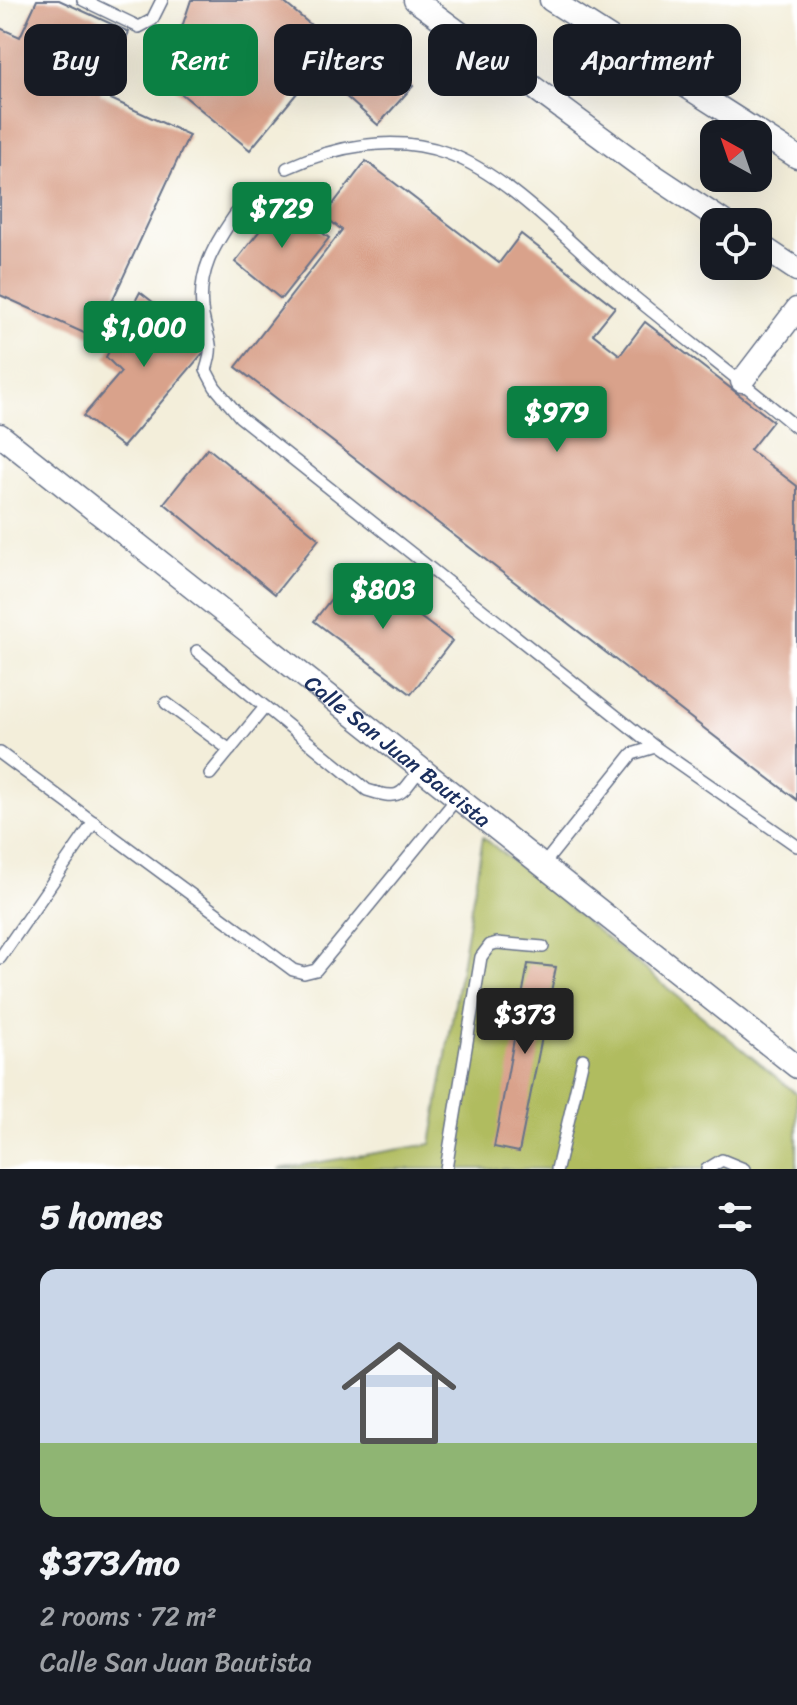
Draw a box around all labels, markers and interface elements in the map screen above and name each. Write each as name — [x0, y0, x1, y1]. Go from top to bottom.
chip: Buy — [24, 24, 127, 96]
chip: Rent — [143, 24, 258, 96]
chip: Filters — [274, 24, 412, 96]
chip: New — [428, 24, 537, 96]
chip: Apartment — [553, 24, 741, 96]
north arrow — [700, 120, 772, 192]
map controls — [700, 120, 772, 280]
pin: $729 — [235, 182, 329, 250]
text: $729 — [250, 185, 314, 231]
button: locate — [700, 208, 772, 280]
pin: $1,000 — [79, 301, 209, 369]
text: $1,000 — [102, 304, 186, 350]
pin: $979 — [510, 386, 604, 454]
text: $979 — [525, 389, 589, 435]
pin: $803 — [336, 563, 430, 631]
text: $803 — [351, 566, 415, 612]
street label: Calle San Juan Bautista — [296, 664, 500, 838]
pin: $373 — [478, 988, 572, 1056]
text: $373 — [495, 991, 555, 1037]
text: 5 homes — [40, 1187, 162, 1247]
icon: filters — [713, 1195, 757, 1239]
icon: home — [327, 1321, 471, 1465]
text: $373/mo — [40, 1533, 180, 1593]
text: 2 rooms · 72 m² — [40, 1593, 217, 1639]
text: Calle San Juan Bautista — [40, 1639, 311, 1685]

